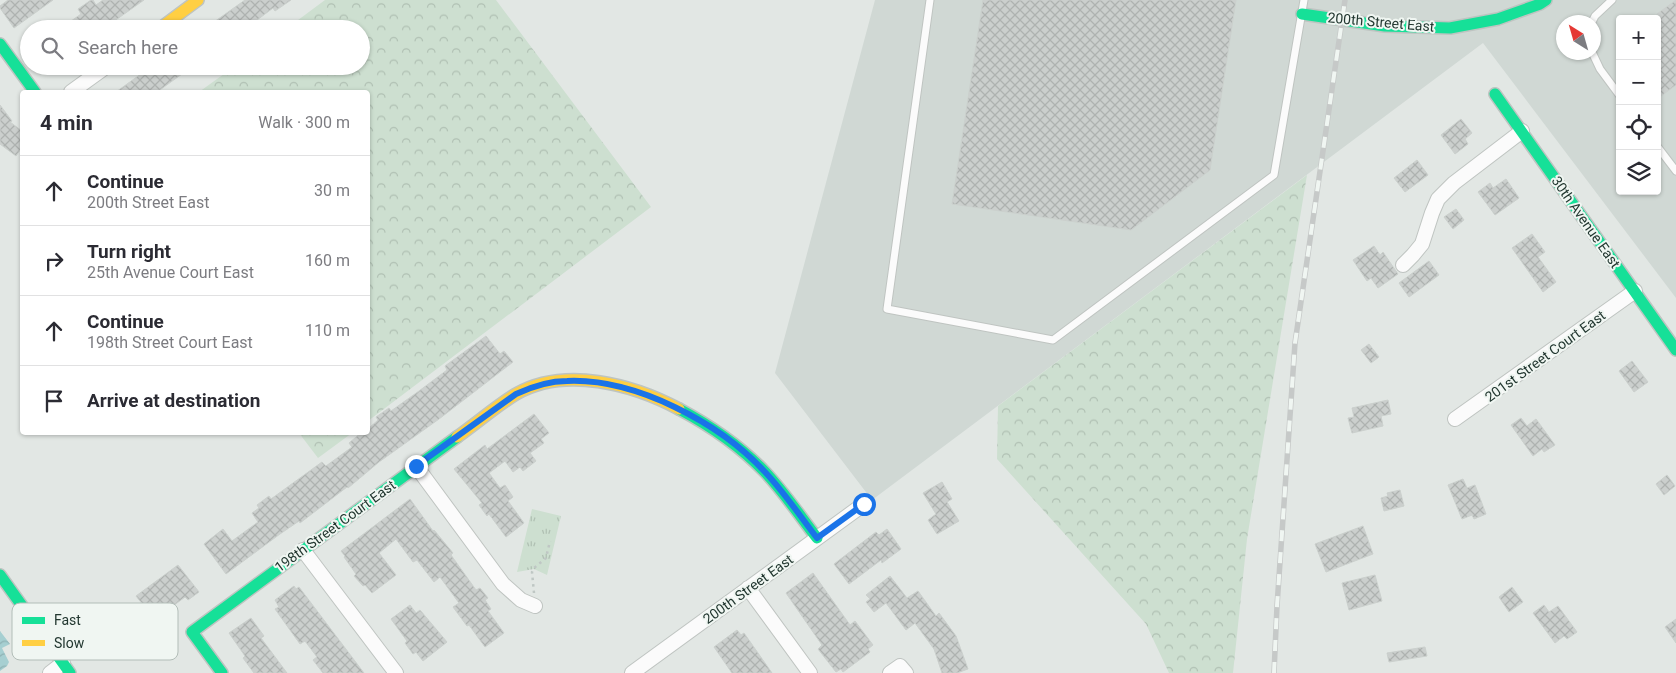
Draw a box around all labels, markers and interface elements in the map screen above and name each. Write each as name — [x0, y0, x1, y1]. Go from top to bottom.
street label: 200th Street East — [1327, 9, 1435, 35]
north arrow — [1556, 15, 1601, 60]
map controls — [1616, 15, 1661, 195]
button: + — [1616, 15, 1661, 60]
search box — [20, 20, 370, 75]
icon: search — [38, 34, 66, 62]
text: Search here — [78, 36, 178, 59]
button: − — [1616, 60, 1661, 105]
button: locate — [1616, 105, 1661, 150]
text: 4 min — [40, 111, 93, 135]
text: Walk · 300 m — [258, 113, 350, 132]
button: layers — [1616, 150, 1661, 195]
text: Continue — [87, 170, 164, 193]
street label: 30th Avenue East — [1548, 173, 1624, 271]
icon: ahead — [40, 177, 68, 205]
text: 30 m — [314, 181, 350, 200]
text: 200th Street East — [87, 193, 209, 212]
text: Turn right — [87, 240, 171, 263]
icon: right — [40, 247, 68, 275]
text: 160 m — [305, 251, 350, 270]
text: 25th Avenue Court East — [87, 263, 254, 282]
street label: 201st Street Court East — [1482, 307, 1609, 405]
text: Continue — [87, 310, 164, 333]
icon: ahead — [40, 317, 68, 345]
text: 110 m — [305, 321, 350, 340]
text: 198th Street Court East — [87, 333, 253, 352]
icon: arrive — [40, 387, 68, 415]
text: Arrive at destination — [87, 389, 260, 412]
route end — [405, 455, 428, 478]
street label: 198th Street Court East — [272, 477, 399, 575]
route start — [853, 493, 876, 516]
street label: 200th Street East — [700, 551, 796, 627]
legend — [12, 603, 178, 660]
text: Fast — [54, 612, 81, 628]
text: Slow — [54, 635, 85, 651]

